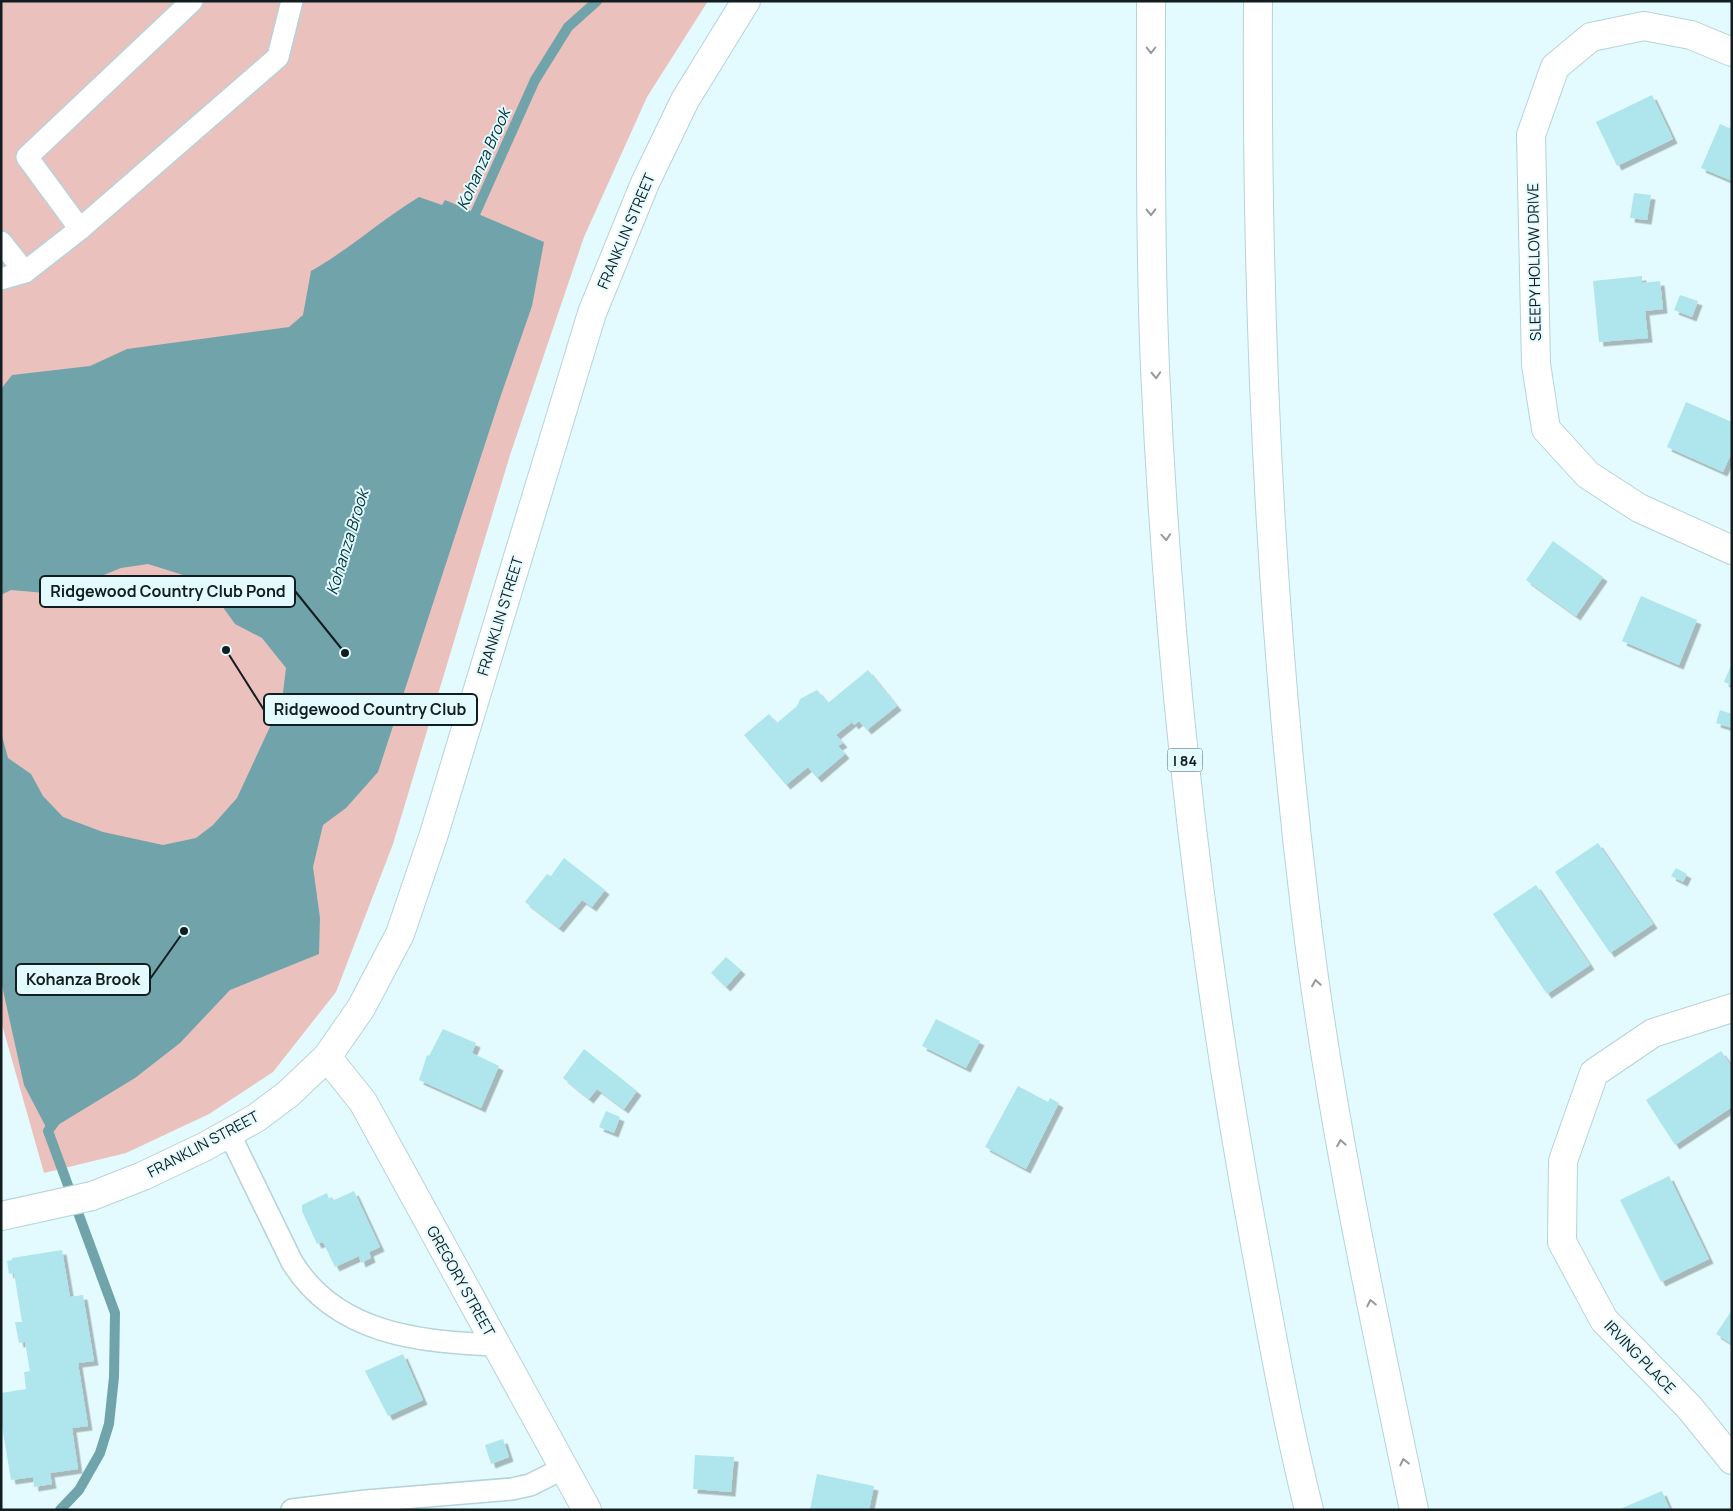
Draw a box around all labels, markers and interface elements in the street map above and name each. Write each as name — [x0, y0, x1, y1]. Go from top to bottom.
one-way arrow — [1146, 46, 1156, 54]
water label: Kohanza Brook — [451, 103, 516, 213]
street label: FRANKLIN STREET — [592, 170, 660, 292]
street label: SLEEPY HOLLOW DRIVE — [1522, 183, 1546, 341]
one-way arrow — [1146, 209, 1157, 217]
one-way arrow — [1150, 371, 1161, 379]
water label: Kohanza Brook — [321, 485, 374, 597]
one-way arrow — [1160, 533, 1171, 541]
street label: FRANKLIN STREET — [472, 554, 528, 678]
callout: Ridgewood Country Club Pond — [40, 576, 295, 607]
text: Ridgewood Country Club Pond — [50, 580, 286, 602]
callout: Ridgewood Country Club — [264, 694, 477, 725]
text: Ridgewood Country Club — [274, 698, 466, 720]
road number: I 84 — [1168, 748, 1202, 772]
callout: Kohanza Brook — [16, 964, 150, 995]
text: Kohanza Brook — [26, 968, 140, 990]
one-way arrow — [1311, 978, 1322, 986]
street label: FRANKLIN STREET — [143, 1106, 263, 1182]
one-way arrow — [1337, 1139, 1347, 1147]
street label: GREGORY STREET — [422, 1222, 500, 1340]
one-way arrow — [1366, 1298, 1377, 1307]
street label: IRVING PLACE — [1600, 1316, 1680, 1398]
one-way arrow — [1399, 1458, 1410, 1466]

